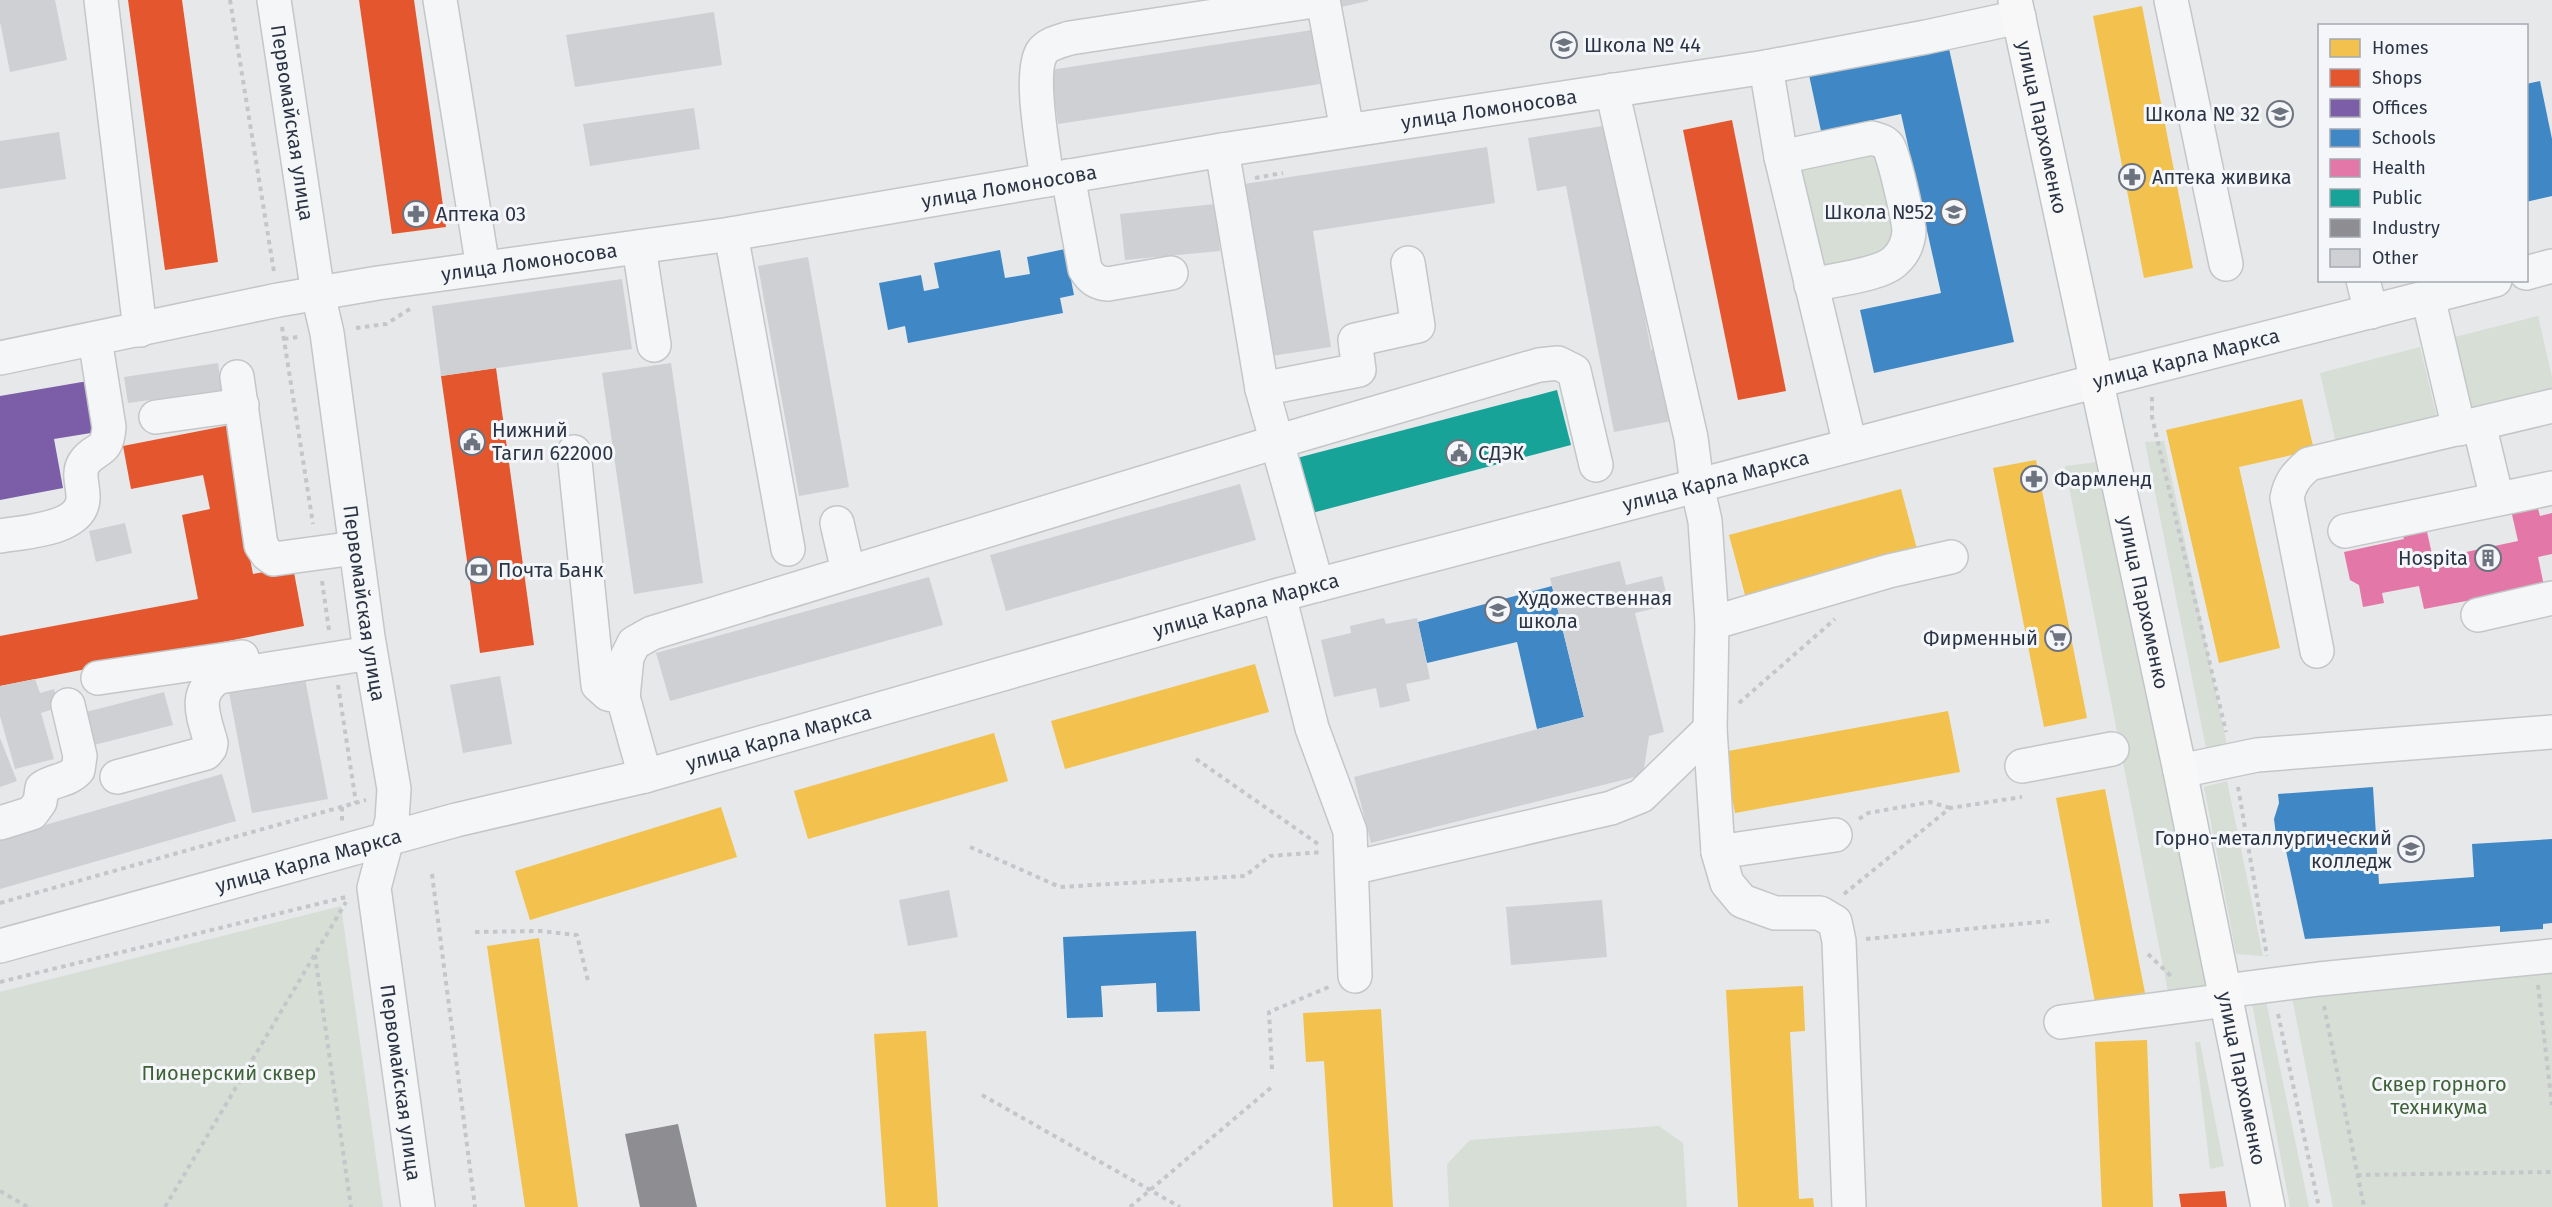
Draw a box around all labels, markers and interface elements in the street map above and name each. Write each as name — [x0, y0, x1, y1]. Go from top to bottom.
street label: Первомайская улица — [266, 23, 319, 222]
legend — [2318, 24, 2528, 282]
school or university icon: Школа № 44 — [1549, 30, 1579, 60]
place label: Школа № 44 — [1584, 33, 1701, 57]
text: Homes — [2372, 37, 2428, 59]
street label: улица Пархоменко — [2012, 38, 2072, 216]
text: Shops — [2372, 67, 2422, 89]
street label: улица Ломоносова — [1399, 84, 1578, 135]
text: Offices — [2372, 97, 2427, 119]
school or university icon: Школа № 32 — [2265, 99, 2295, 129]
place label: Школа № 32 — [2145, 102, 2260, 126]
text: Schools — [2372, 127, 2436, 149]
text: Health — [2372, 157, 2426, 179]
street label: улица Ломоносова — [920, 160, 1099, 213]
pharmacy icon: Аптека живика — [2117, 162, 2147, 192]
place label: Аптека живика — [2152, 165, 2292, 189]
text: Public — [2372, 187, 2422, 209]
school or university icon: Школа №52 — [1939, 197, 1969, 227]
pharmacy icon: Аптека 03 — [401, 199, 431, 229]
place label: Школа №52 — [1824, 200, 1934, 224]
place label: Аптека 03 — [436, 202, 526, 226]
text: Industry — [2372, 217, 2440, 239]
street label: улица Ломоносова — [440, 238, 619, 286]
text: Other — [2372, 247, 2418, 269]
street label: улица Карла Маркса — [2090, 323, 2282, 394]
place label: Нижний Тагил 622000 — [492, 418, 613, 465]
public building icon: Нижний Тагил 622000 — [457, 427, 487, 457]
public building icon: СДЭК — [1444, 438, 1474, 468]
place label: СДЭК — [1478, 441, 1524, 465]
street label: улица Карла Маркса — [1620, 445, 1812, 517]
pharmacy icon: Фармленд — [2019, 464, 2049, 494]
place label: Фармленд — [2054, 467, 2152, 491]
street label: Первомайская улица — [338, 503, 391, 703]
street label: улица Пархоменко — [2114, 514, 2174, 691]
building icon: Hospita — [2473, 543, 2503, 573]
place label: Hospita — [2398, 546, 2468, 570]
bank icon: Почта Банк — [464, 555, 494, 585]
place label: Почта Банк — [498, 558, 604, 582]
street label: улица Карла Маркса — [1150, 568, 1341, 642]
place label: Художественная школа — [1518, 586, 1672, 633]
school or university icon: Художественная школа — [1483, 595, 1513, 625]
supermarket icon: Фирменный — [2043, 623, 2073, 653]
place label: Фирменный — [1923, 626, 2038, 650]
street label: улица Карла Маркса — [683, 700, 874, 776]
street label: улица Карла Маркса — [213, 824, 404, 898]
place label: Горно-металлургический колледж — [2155, 826, 2392, 873]
school or university icon: Горно-металлургический колледж — [2396, 834, 2426, 864]
street label: Первомайская улица — [375, 983, 426, 1182]
street label: улица Пархоменко — [2213, 989, 2271, 1167]
park label: Пионерский сквер — [142, 1061, 316, 1085]
park label: Сквер горного техникума — [2371, 1072, 2507, 1119]

